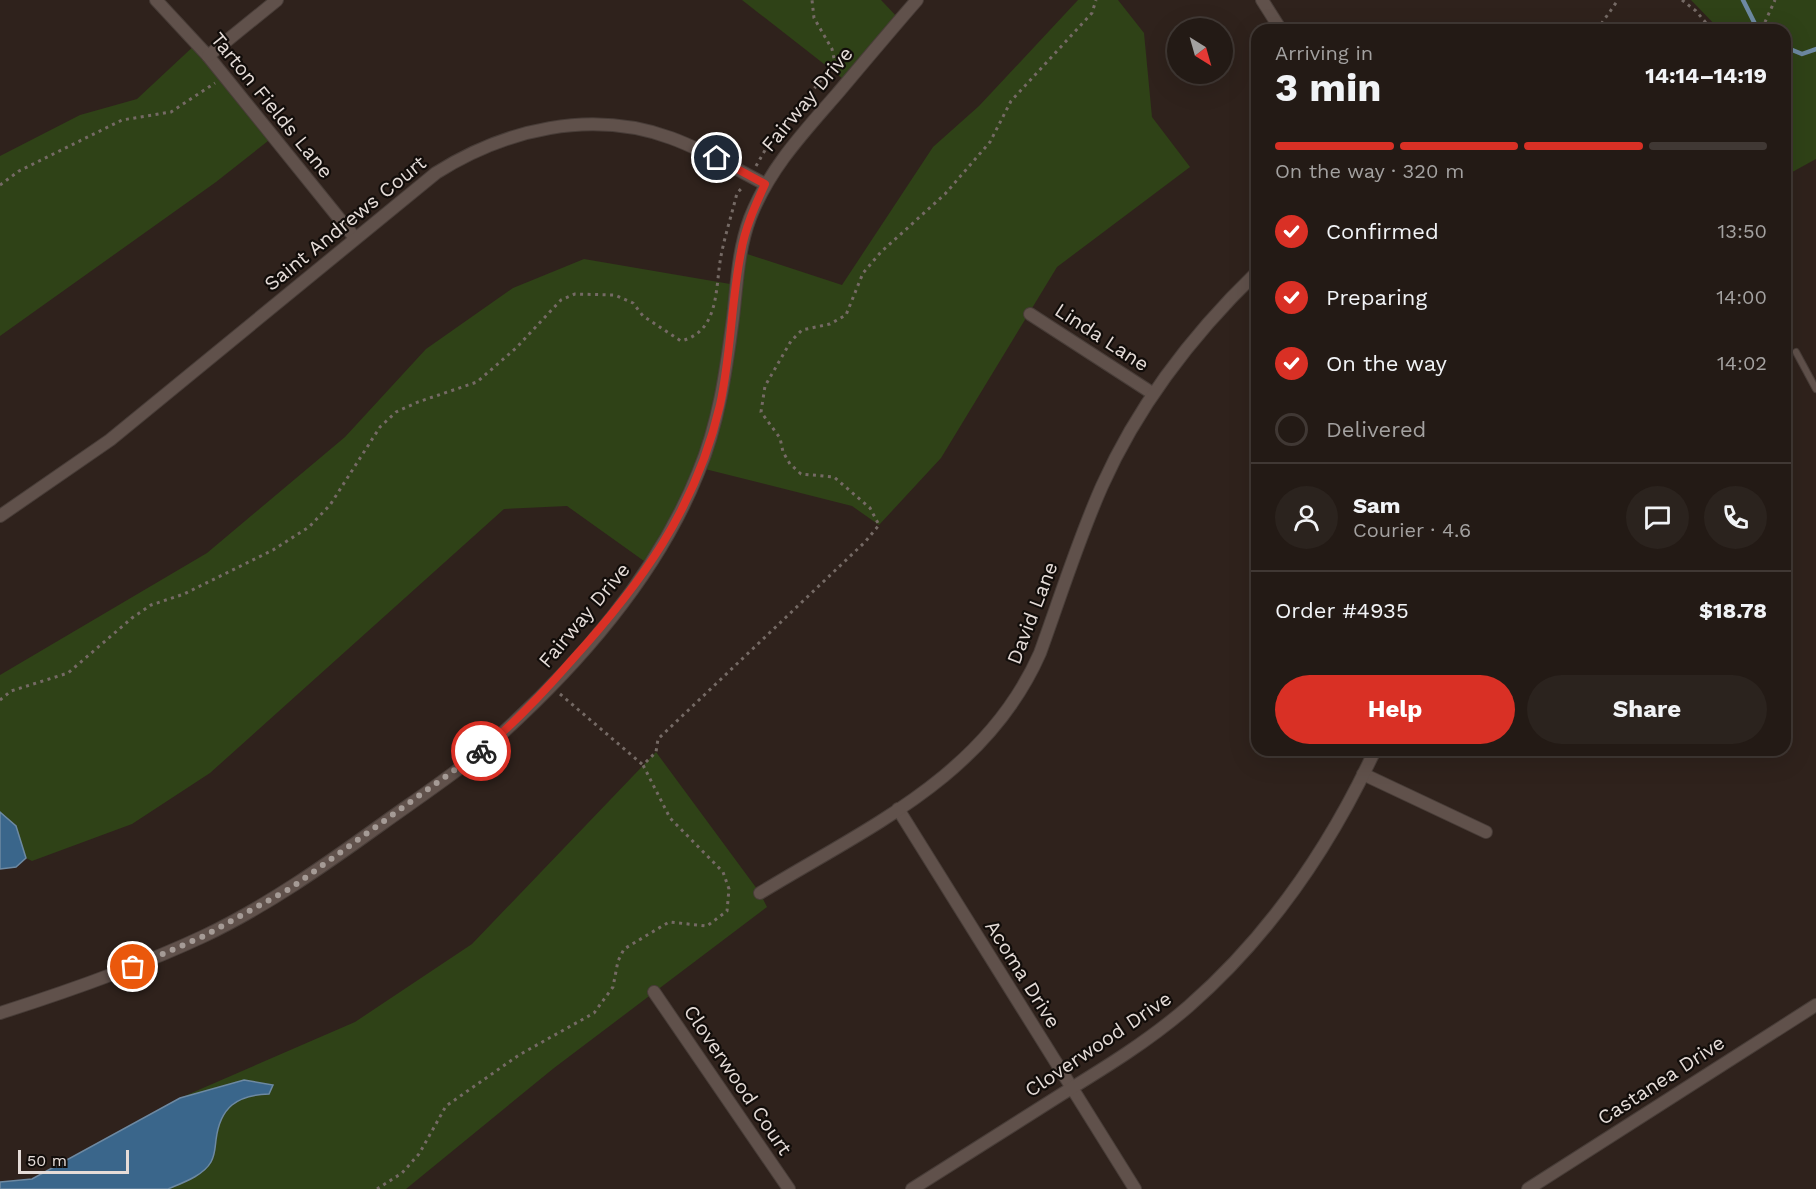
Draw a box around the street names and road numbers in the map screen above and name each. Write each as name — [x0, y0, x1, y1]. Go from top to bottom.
street label: Tarton Fields Lane — [206, 27, 338, 183]
street label: Fairway Drive — [756, 42, 858, 156]
street label: Saint Andrews Court — [259, 150, 431, 296]
street label: Linda Lane — [1051, 298, 1153, 376]
street label: Fairway Drive — [533, 558, 635, 672]
street label: David Lane — [1002, 558, 1062, 668]
street label: Acoma Drive — [980, 916, 1066, 1032]
street label: Cloverwood Drive — [1020, 986, 1176, 1102]
street label: Cloverwood Court — [679, 1000, 797, 1160]
street label: Castanea Drive — [1593, 1030, 1729, 1130]

